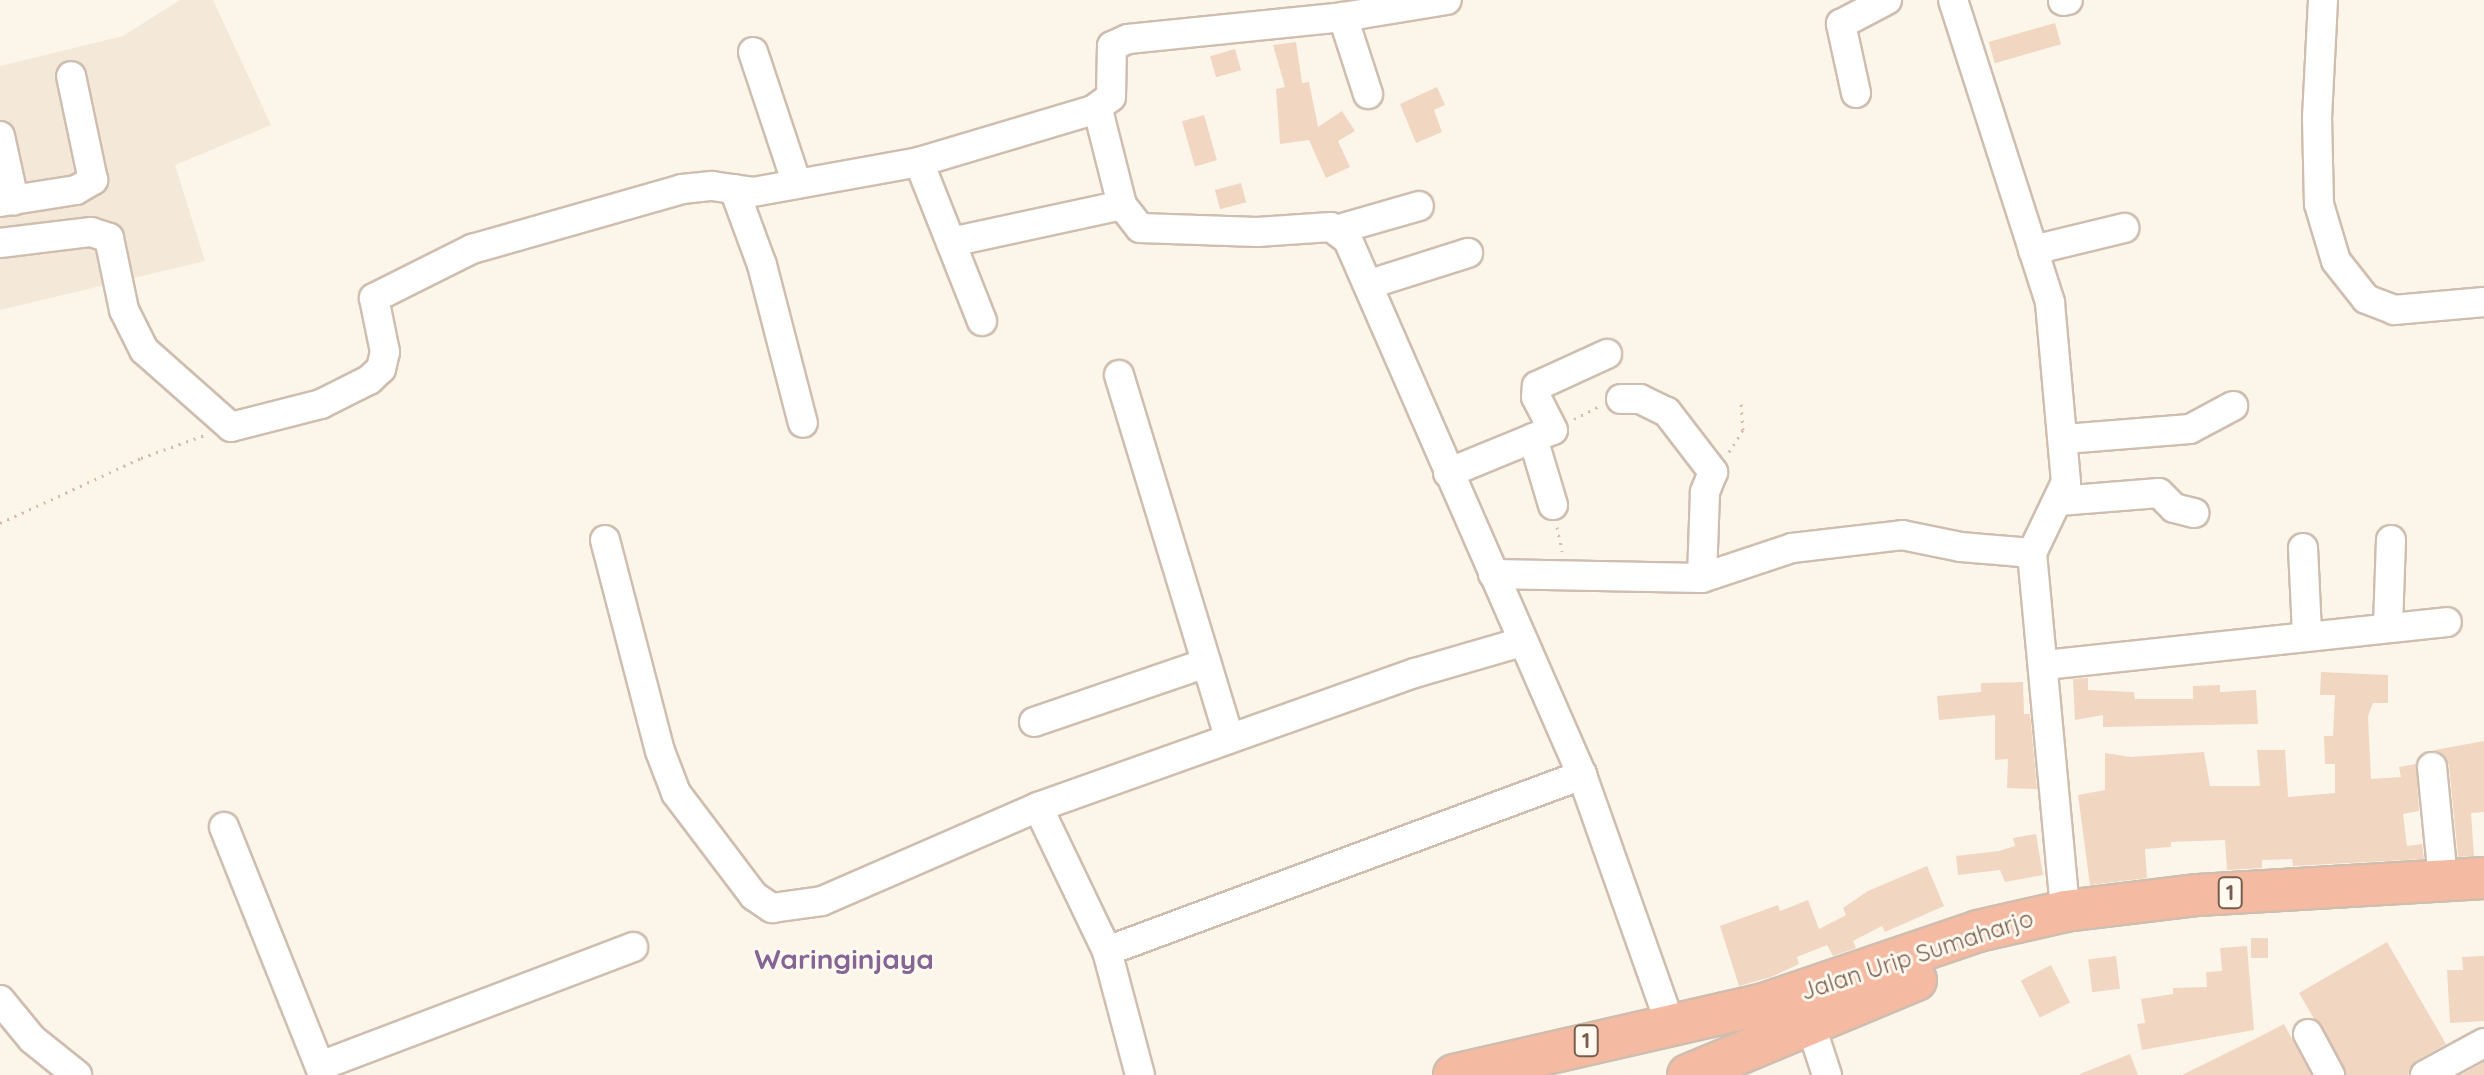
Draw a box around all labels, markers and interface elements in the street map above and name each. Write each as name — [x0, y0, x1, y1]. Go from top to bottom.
road number: 1 — [2216, 875, 2244, 911]
street label: Jalan Urip Sumaharjo — [1797, 904, 2037, 1006]
district label: Waringinjaya — [754, 942, 934, 976]
road number: 1 — [1572, 1023, 1600, 1059]

